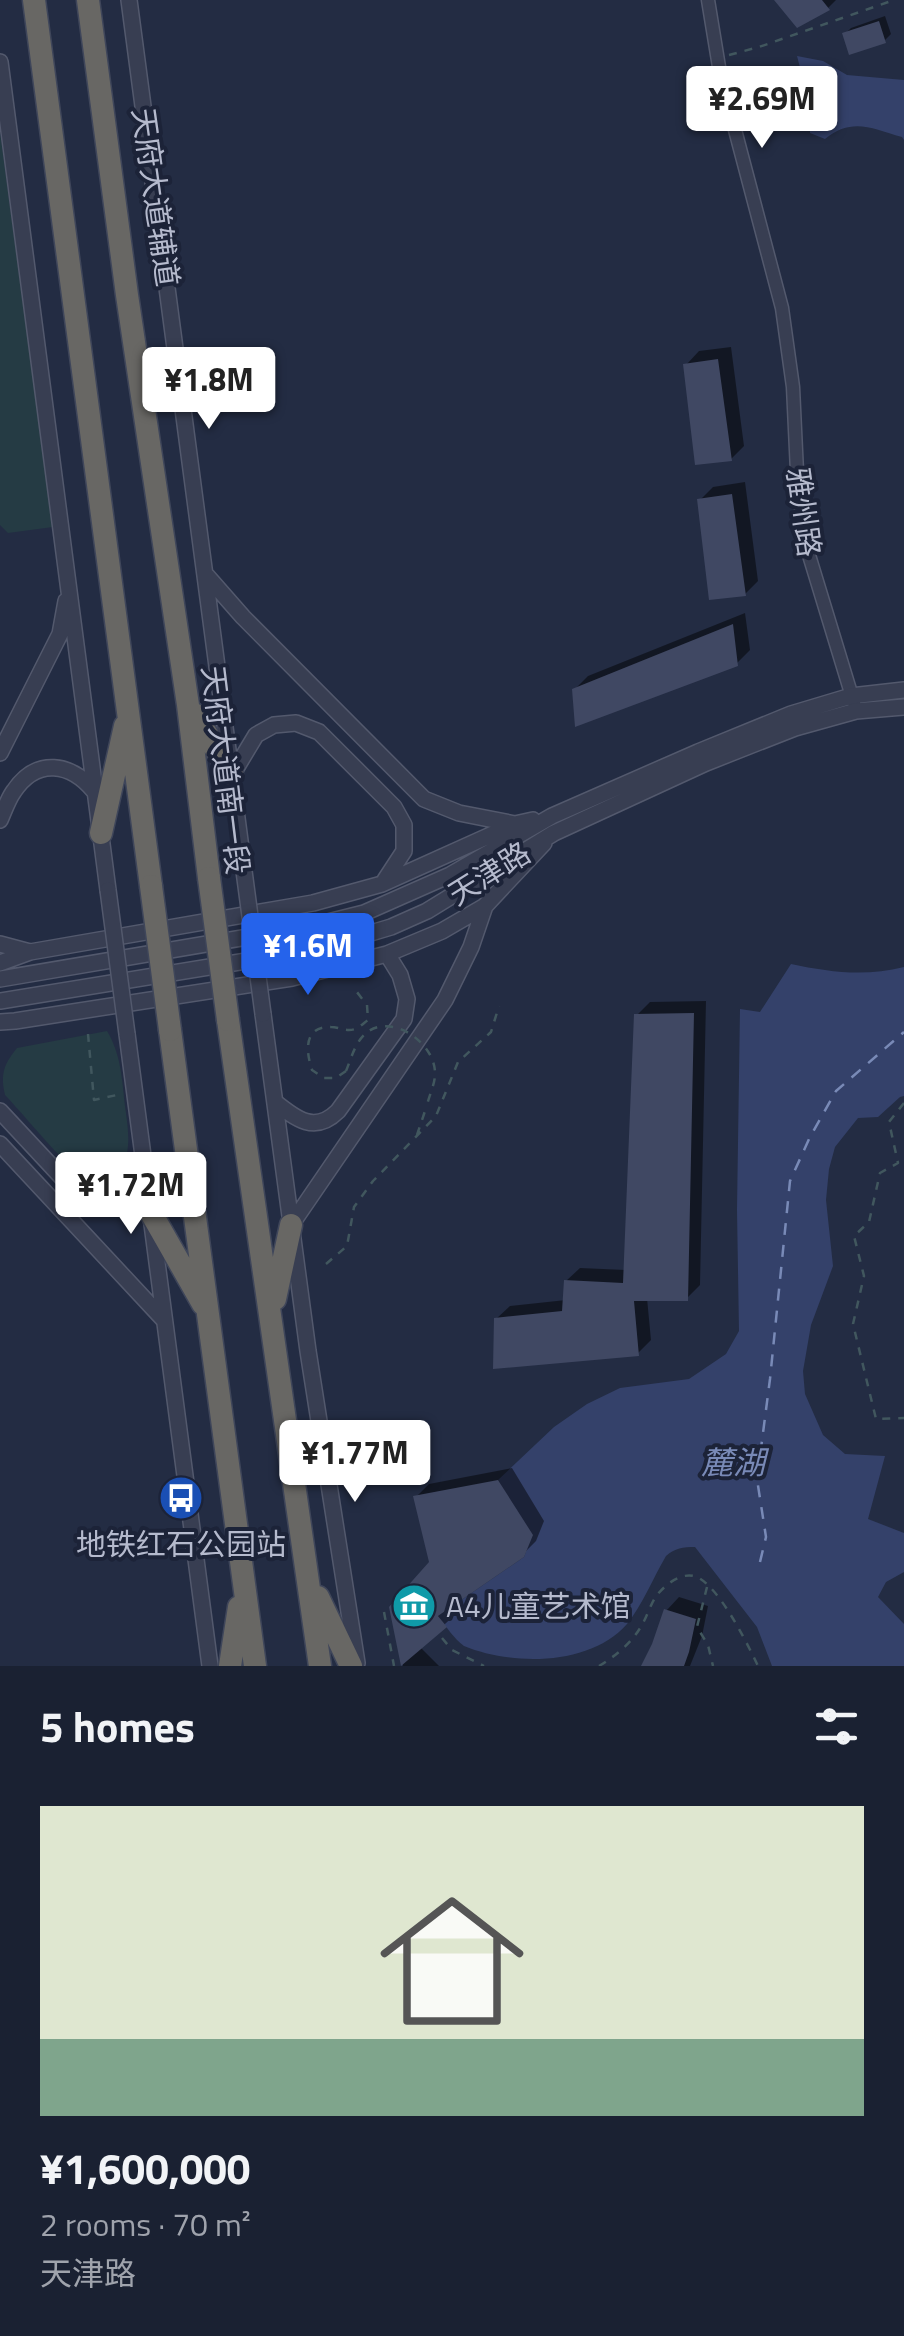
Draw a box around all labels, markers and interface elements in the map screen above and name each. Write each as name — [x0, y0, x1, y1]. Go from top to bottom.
pin: ¥2.69M — [681, 66, 843, 151]
text: ¥2.69M — [708, 74, 816, 122]
street label: 天府大道辅道 — [121, 105, 191, 289]
pin: ¥1.8M — [139, 347, 279, 432]
text: ¥1.8M — [164, 355, 254, 403]
street label: 雅州路 — [775, 464, 833, 560]
street label: 天府大道南一段 — [190, 663, 262, 877]
street label: 天津路 — [439, 830, 539, 916]
pin: ¥1.6M — [238, 913, 378, 998]
text: ¥1.6M — [263, 921, 353, 969]
pin: ¥1.72M — [50, 1152, 212, 1237]
text: ¥1.72M — [77, 1160, 185, 1208]
pin: ¥1.77M — [274, 1420, 436, 1505]
text: ¥1.77M — [301, 1428, 409, 1476]
water label: 麓湖 — [701, 1438, 770, 1486]
bus stop icon: 地铁红石公园站 — [158, 1475, 204, 1521]
place label: 地铁红石公园站 — [76, 1521, 286, 1567]
museum icon: A4儿童艺术馆 — [391, 1583, 437, 1629]
place label: A4儿童艺术馆 — [446, 1583, 631, 1629]
text: 5 homes — [40, 1694, 195, 1758]
icon: filters — [809, 1699, 864, 1754]
icon: home — [362, 1871, 542, 2051]
text: ¥1,600,000 — [40, 2136, 250, 2200]
text: 2 rooms · 70 m² — [40, 2200, 251, 2248]
text: 天津路 — [40, 2249, 136, 2297]

